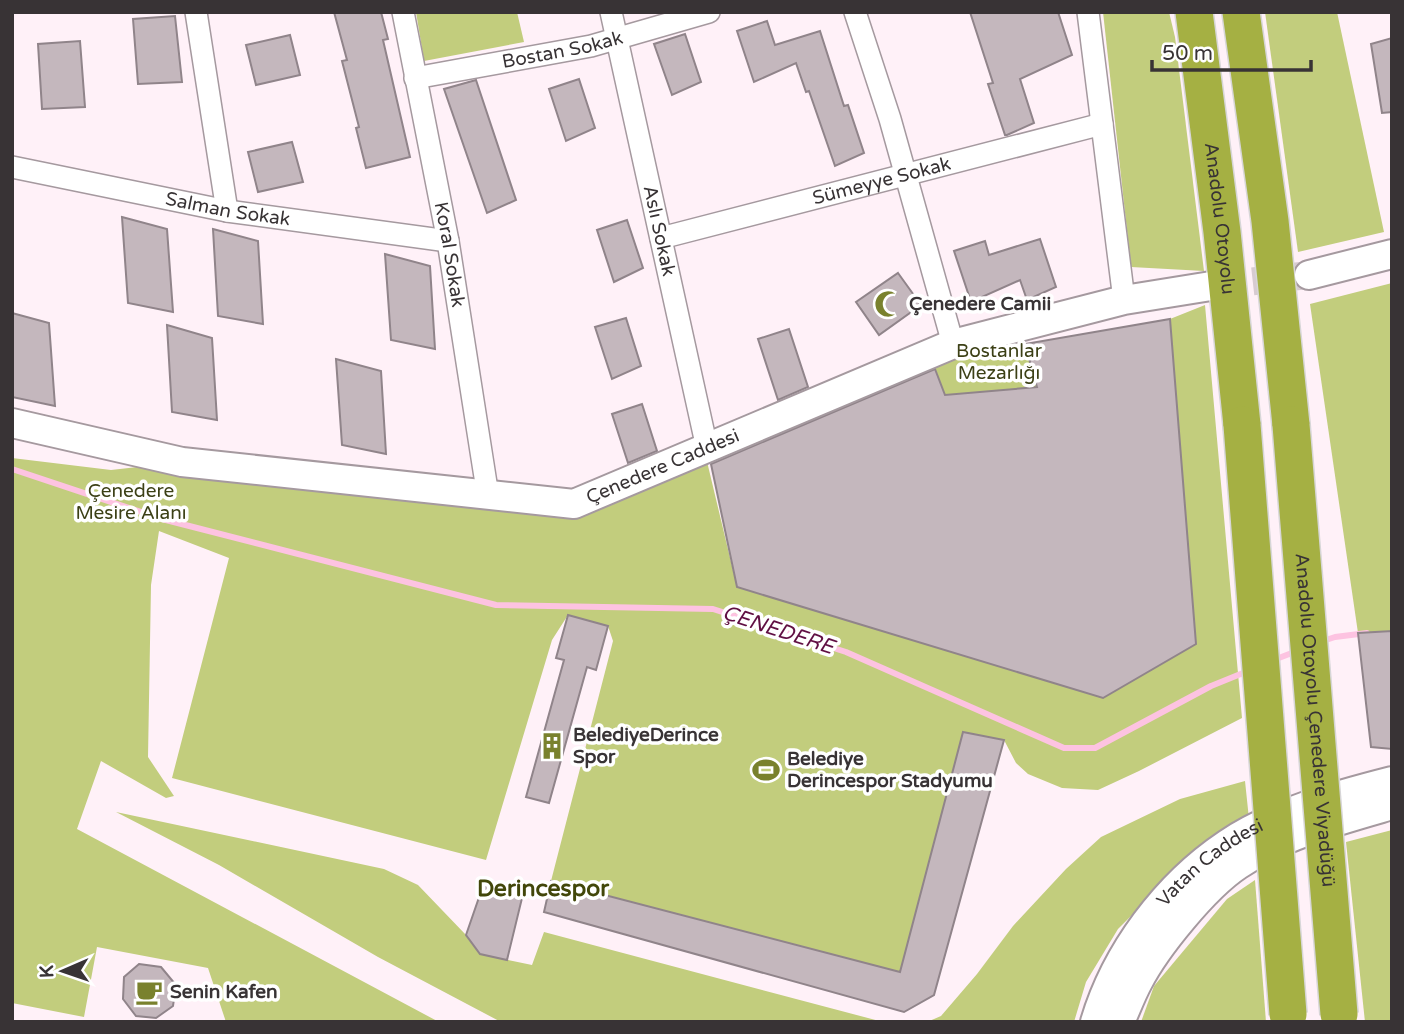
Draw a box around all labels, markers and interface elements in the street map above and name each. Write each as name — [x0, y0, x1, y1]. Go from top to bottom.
street label: Bostan Sokak — [500, 26, 625, 73]
scale bar — [1152, 28, 1311, 72]
text: 50 m — [1162, 41, 1213, 66]
street label: Anadolu Otoyolu — [1200, 141, 1239, 296]
street label: Sümeyye Sokak — [810, 153, 953, 209]
street label: Aslı Sokak — [639, 183, 680, 278]
street label: Salman Sokak — [163, 188, 292, 230]
street label: Koral Sokak — [430, 200, 469, 309]
mosque icon: Çenedere Camii — [873, 289, 903, 319]
place label: Çenedere Camii — [909, 293, 1051, 316]
park label: Bostanlar Mezarlığı — [956, 340, 1043, 384]
street label: Çenedere Caddesi — [583, 424, 743, 509]
park label: Çenedere Mesire Alanı — [75, 480, 187, 524]
street label: Anadolu Otoyolu Çenedere Viyadüğü — [1290, 552, 1340, 888]
water label: ÇENEDERE — [719, 600, 839, 661]
place label: BelediyeDerince Spor — [573, 724, 719, 769]
building icon: BelediyeDerince Spor — [537, 731, 567, 761]
place label: Belediye Derincespor Stadyumu — [787, 748, 993, 793]
sports icon: Belediye Derincespor Stadyumu — [751, 755, 781, 785]
street label: Vatan Caddesi — [1152, 814, 1267, 911]
district label: Derincespor — [477, 875, 610, 903]
north arrow — [28, 936, 98, 1006]
text: K — [36, 965, 58, 978]
cafe icon: Senin Kafen — [134, 977, 164, 1007]
place label: Senin Kafen — [170, 981, 277, 1003]

